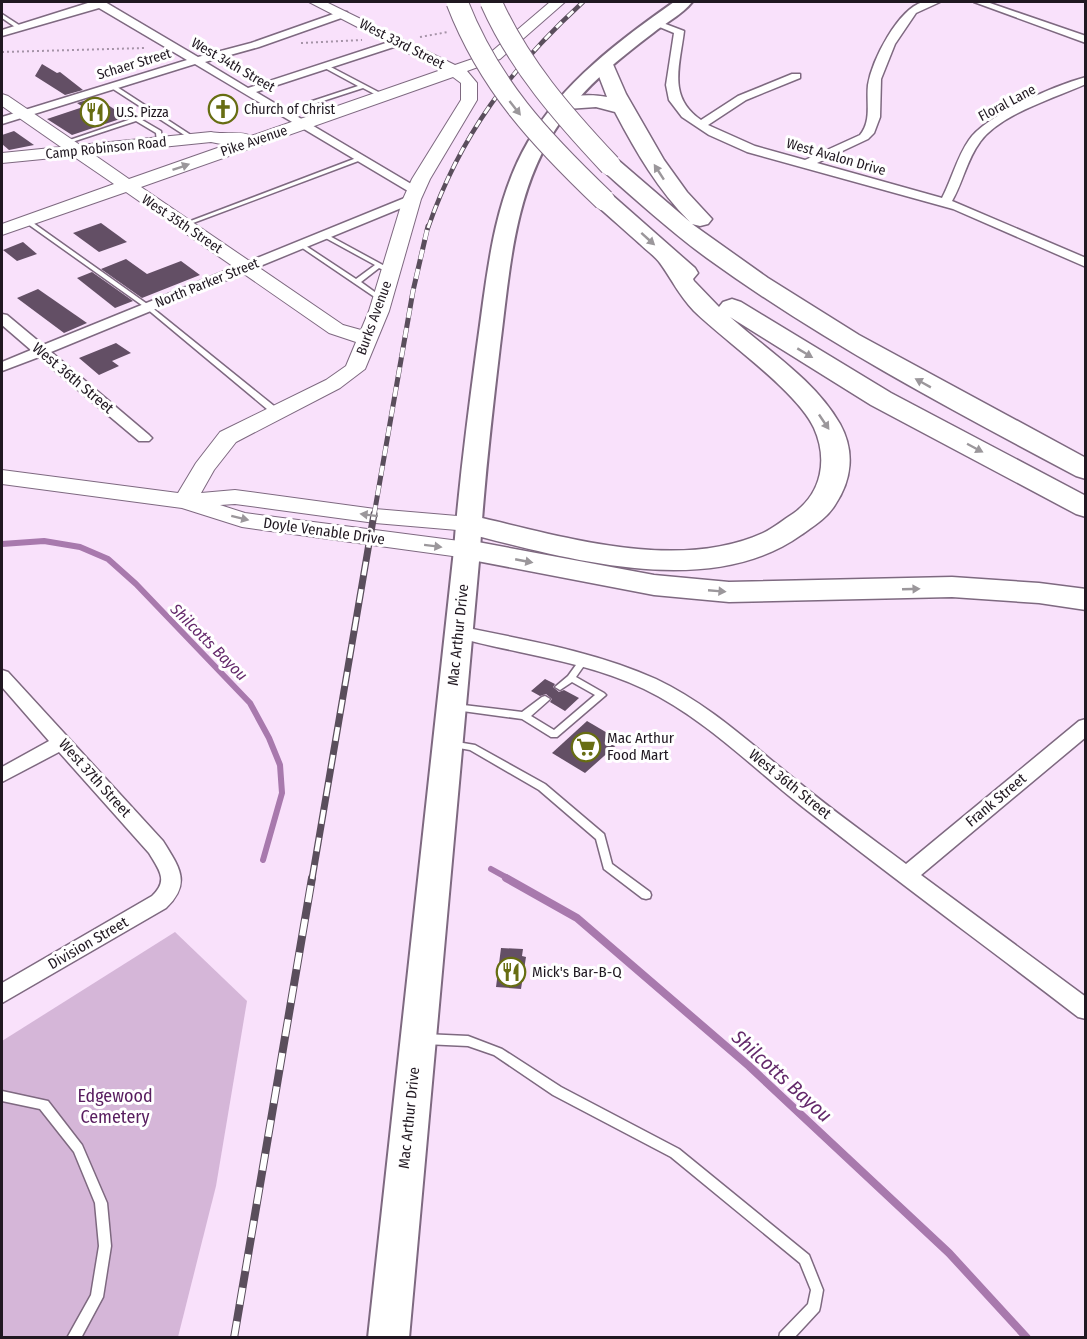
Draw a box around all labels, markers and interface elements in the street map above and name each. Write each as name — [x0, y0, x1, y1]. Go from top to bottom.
street label: West 33rd Street — [357, 15, 448, 73]
street label: West 34th Street — [188, 34, 278, 96]
street label: Schaer Street — [95, 45, 174, 83]
street label: Floral Lane — [975, 81, 1039, 125]
church icon: Church of Christ — [207, 93, 239, 125]
restaurant icon: U.S. Pizza — [79, 96, 111, 128]
one-way arrow — [508, 100, 520, 115]
place label: Church of Christ — [244, 101, 336, 118]
place label: U.S. Pizza — [116, 104, 169, 121]
street label: Pike Avenue — [218, 122, 290, 160]
street label: Camp Robinson Road — [45, 133, 167, 163]
street label: West Avalon Drive — [784, 135, 888, 179]
one-way arrow — [172, 161, 190, 171]
one-way arrow — [654, 164, 665, 180]
street label: West 35th Street — [139, 191, 226, 257]
one-way arrow — [640, 232, 655, 246]
street label: North Parker Street — [153, 254, 262, 312]
street label: Burks Avenue — [353, 279, 395, 357]
street label: West 36th Street — [29, 339, 117, 417]
one-way arrow — [797, 348, 813, 359]
one-way arrow — [914, 378, 931, 388]
one-way arrow — [818, 414, 830, 430]
one-way arrow — [967, 443, 984, 453]
one-way arrow — [359, 510, 378, 520]
one-way arrow — [231, 514, 250, 524]
street label: Doyle Venable Drive — [262, 514, 386, 548]
one-way arrow — [424, 541, 443, 550]
one-way arrow — [515, 556, 534, 565]
street label: Mac Arthur Drive — [444, 583, 472, 687]
one-way arrow — [902, 584, 921, 593]
one-way arrow — [707, 586, 726, 596]
water label: Shilcotts Bayou — [166, 599, 251, 684]
place label: Mac Arthur Food Mart — [607, 729, 675, 764]
supermarket icon: Mac Arthur Food Mart — [570, 731, 602, 763]
street label: West 37th Street — [55, 735, 135, 821]
street label: West 36th Street — [745, 745, 835, 823]
street label: Frank Street — [962, 769, 1030, 831]
street label: Division Street — [45, 913, 131, 973]
restaurant icon: Mick's Bar-B-Q — [495, 956, 527, 988]
place label: Mick's Bar-B-Q — [532, 963, 622, 981]
water label: Shilcotts Bayou — [726, 1024, 837, 1127]
street label: Mac Arthur Drive — [395, 1066, 423, 1170]
park label: Edgewood Cemetery — [77, 1085, 153, 1128]

